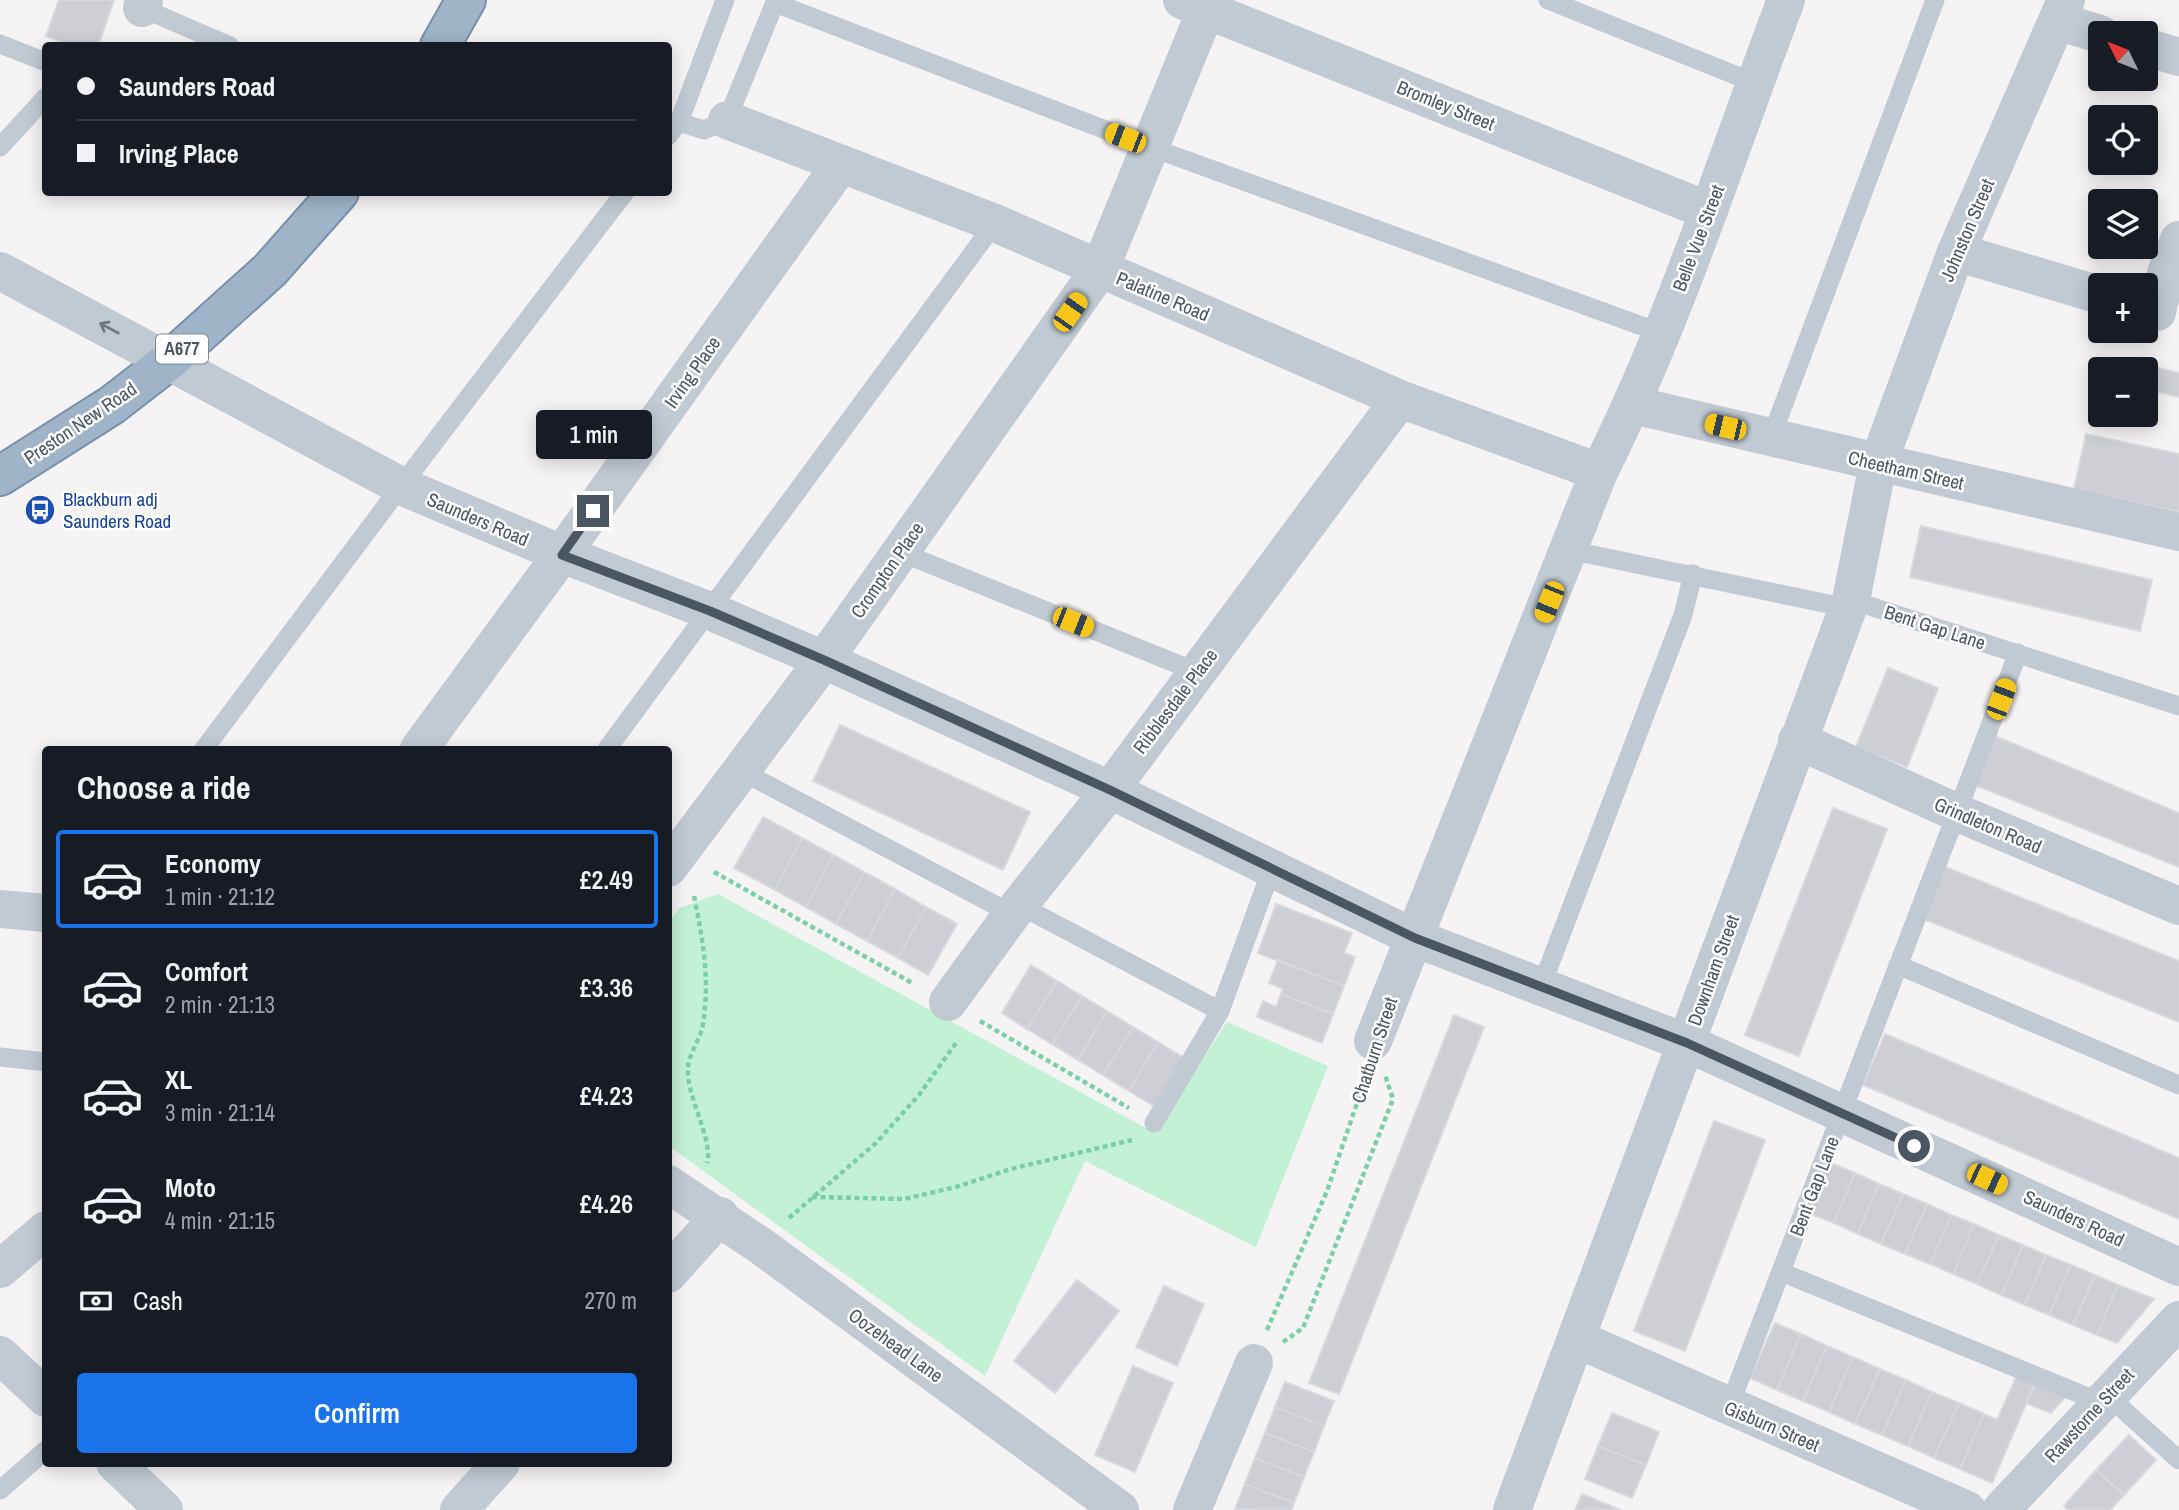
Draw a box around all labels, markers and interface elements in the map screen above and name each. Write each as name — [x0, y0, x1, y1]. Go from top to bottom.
north arrow — [2088, 21, 2158, 91]
map controls — [2088, 21, 2158, 427]
text: Saunders Road — [119, 69, 275, 104]
street label: Bromley Street — [1393, 74, 1499, 137]
button: locate — [2088, 105, 2158, 175]
car — [1102, 121, 1149, 155]
text: Irving Place — [119, 136, 239, 171]
street label: Johnston Street — [1934, 174, 2001, 285]
street label: Belle Vue Street — [1666, 180, 1730, 295]
button: layers — [2088, 189, 2158, 259]
street label: Palatine Road — [1112, 265, 1214, 327]
button: + — [2088, 273, 2158, 343]
car — [1050, 289, 1091, 335]
one-way arrow — [100, 321, 120, 335]
street label: Irving Place — [658, 331, 726, 413]
road number: A677 — [156, 334, 208, 363]
button: − — [2088, 357, 2158, 427]
street label: Preston New Road — [19, 376, 141, 470]
callout: 1 min — [535, 410, 651, 458]
car — [1703, 412, 1748, 442]
text: 1 min — [570, 419, 618, 450]
street label: Cheetham Street — [1846, 444, 1967, 496]
place label: Blackburn adj Saunders Road — [63, 486, 171, 534]
street label: Saunders Road — [423, 486, 533, 552]
bus stop icon: Blackburn adj Saunders Road — [23, 493, 57, 527]
route end — [577, 495, 609, 527]
street label: Crompton Place — [844, 517, 930, 623]
car — [1532, 579, 1567, 625]
street label: Bent Gap Lane — [1881, 598, 1989, 656]
car — [1050, 604, 1097, 640]
street label: Ribblesdale Place — [1127, 643, 1223, 759]
car — [1984, 676, 2019, 722]
text: Choose a ride — [77, 766, 251, 809]
street label: Grindleton Road — [1930, 791, 2046, 859]
text: Economy — [165, 846, 261, 881]
icon: car — [81, 848, 144, 911]
text: £2.49 — [580, 862, 633, 897]
text: 1 min · 21:12 — [165, 881, 275, 912]
street label: Downham Street — [1681, 910, 1745, 1029]
text: Comfort — [165, 954, 248, 989]
icon: car — [81, 956, 144, 1019]
text: £3.36 — [580, 970, 633, 1005]
text: 2 min · 21:13 — [165, 989, 275, 1020]
street label: Chatburn Street — [1345, 993, 1404, 1106]
text: XL — [165, 1062, 192, 1097]
icon: car — [81, 1064, 144, 1127]
text: £4.23 — [580, 1078, 633, 1113]
text: 3 min · 21:14 — [165, 1097, 275, 1128]
route start — [1898, 1130, 1930, 1162]
street label: Bent Gap Lane — [1783, 1132, 1845, 1240]
car — [1964, 1161, 2011, 1197]
text: Moto — [165, 1170, 216, 1205]
icon: car — [81, 1172, 144, 1235]
street label: Saunders Road — [2019, 1183, 2129, 1253]
text: £4.26 — [580, 1186, 633, 1221]
text: 4 min · 21:15 — [165, 1205, 275, 1236]
icon: cash — [77, 1282, 115, 1320]
text: Cash — [133, 1283, 183, 1318]
text: 270 m — [585, 1285, 637, 1316]
street label: Oozehead Lane — [844, 1302, 948, 1388]
street label: Rawstorne Street — [2038, 1362, 2140, 1468]
button: Confirm — [77, 1373, 637, 1453]
street label: Gisburn Street — [1720, 1394, 1824, 1458]

